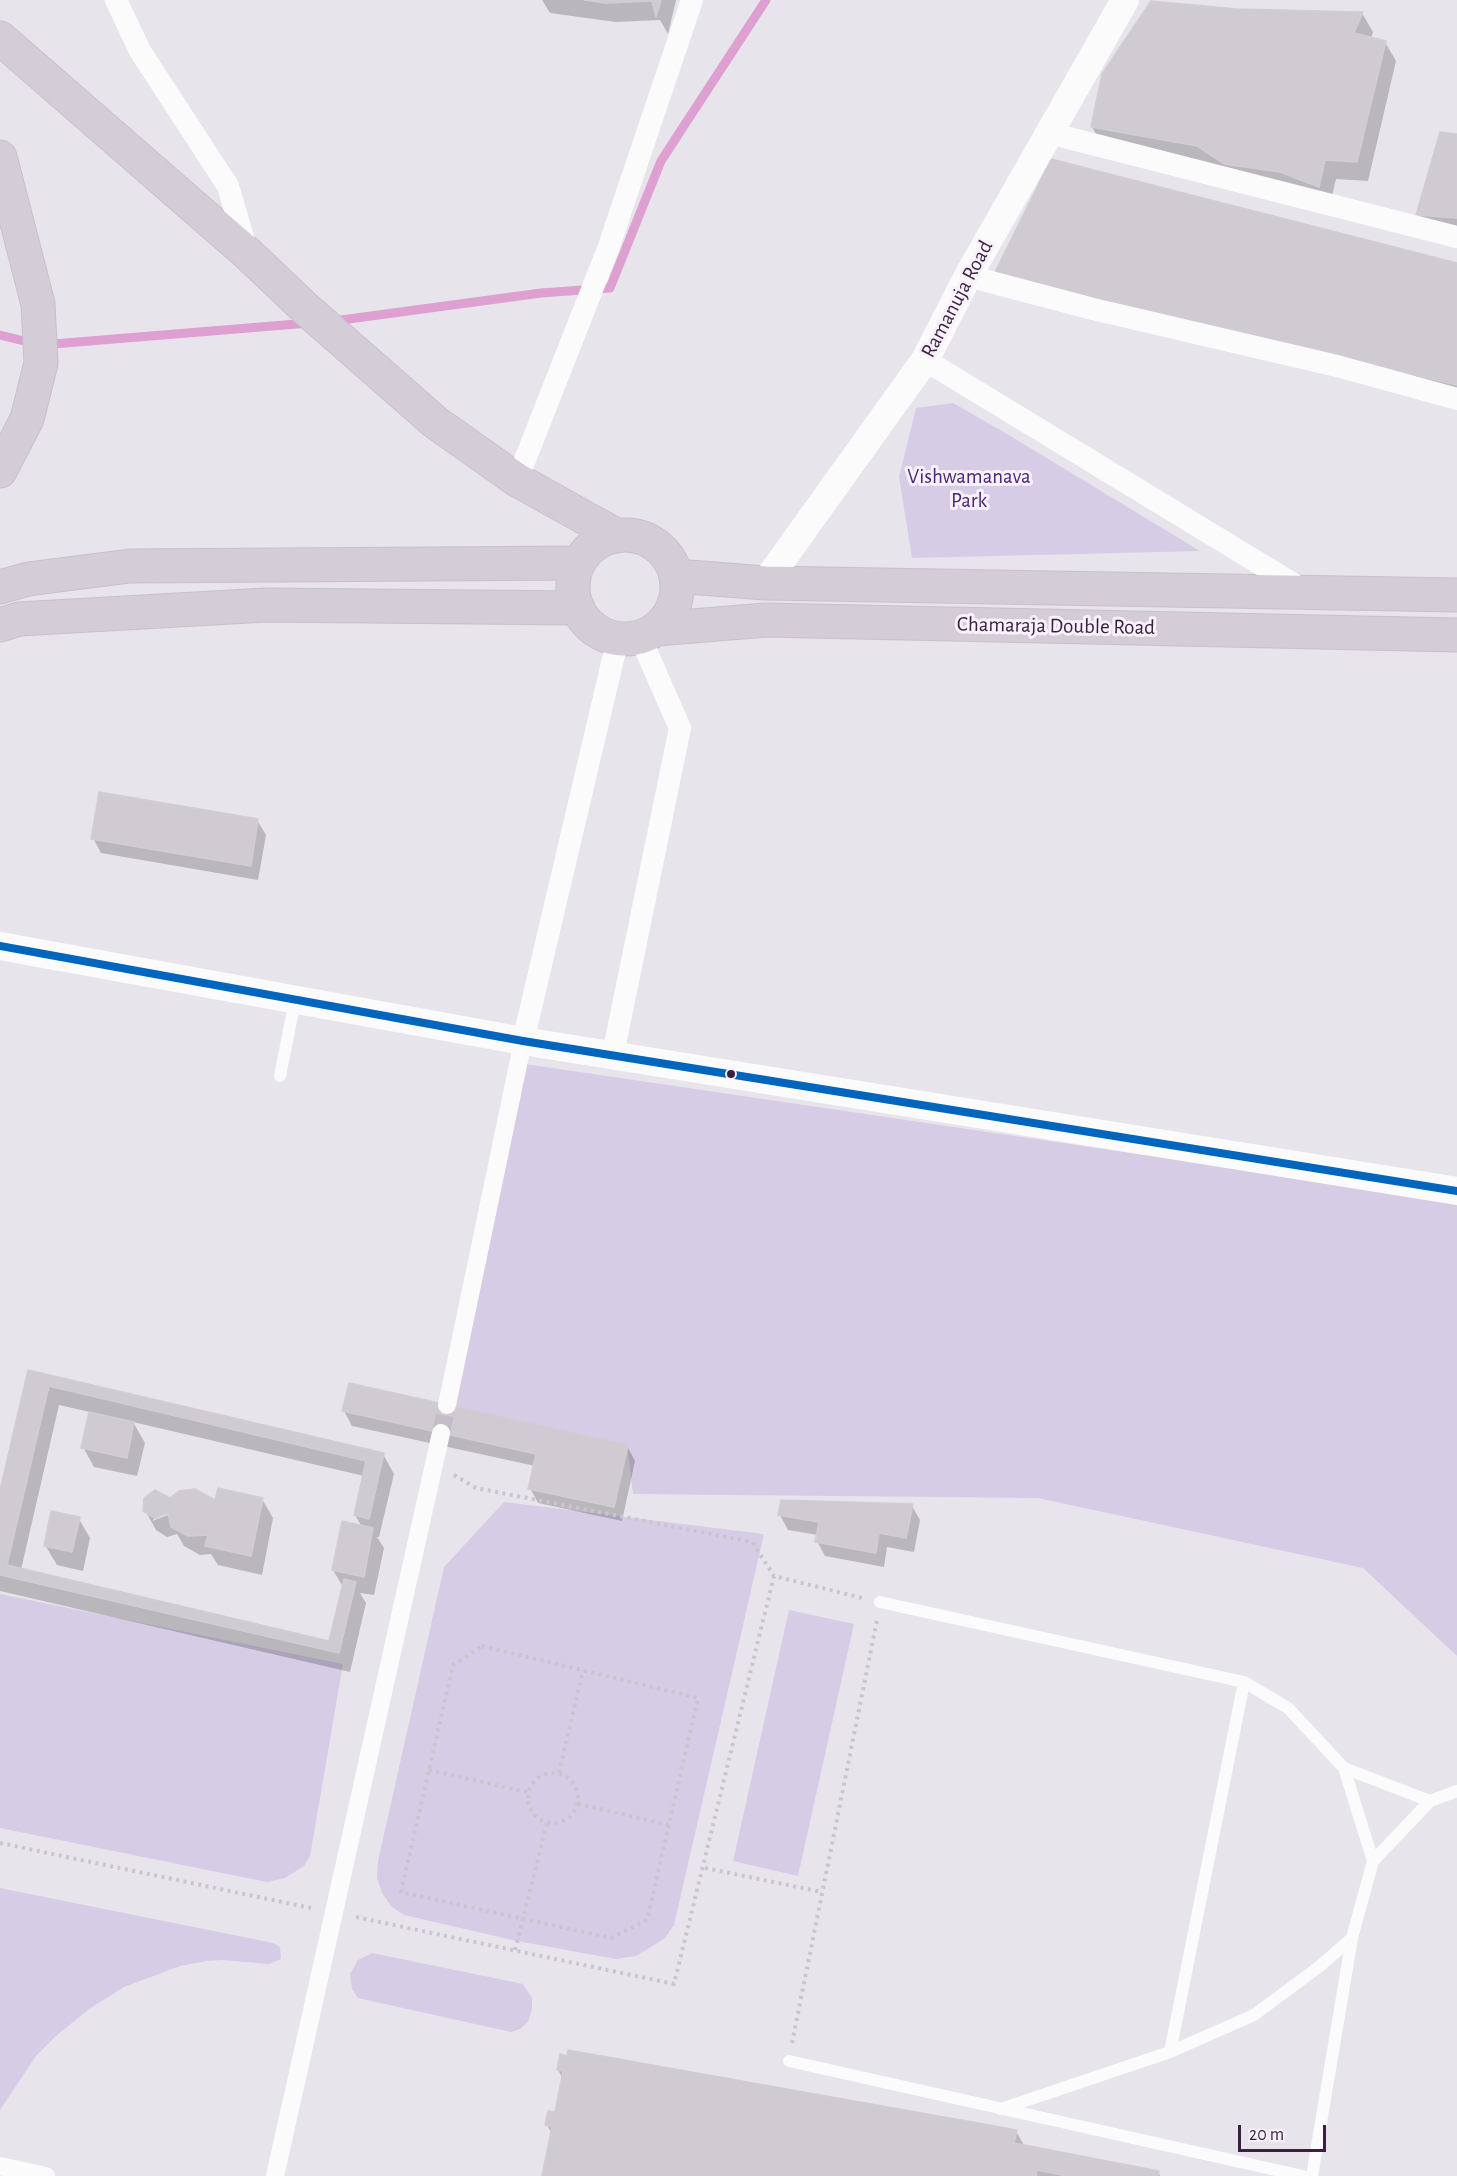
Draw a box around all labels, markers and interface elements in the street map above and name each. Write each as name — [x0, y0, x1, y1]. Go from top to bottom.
street label: Ramanuja Road — [916, 236, 998, 362]
park label: Vishwamanava Park — [907, 464, 1031, 514]
street label: Chamaraja Double Road — [957, 612, 1155, 640]
unlabelled marker — [725, 1068, 737, 1080]
scale bar — [1241, 2113, 1330, 2151]
text: 20 m — [1249, 2126, 1284, 2144]

